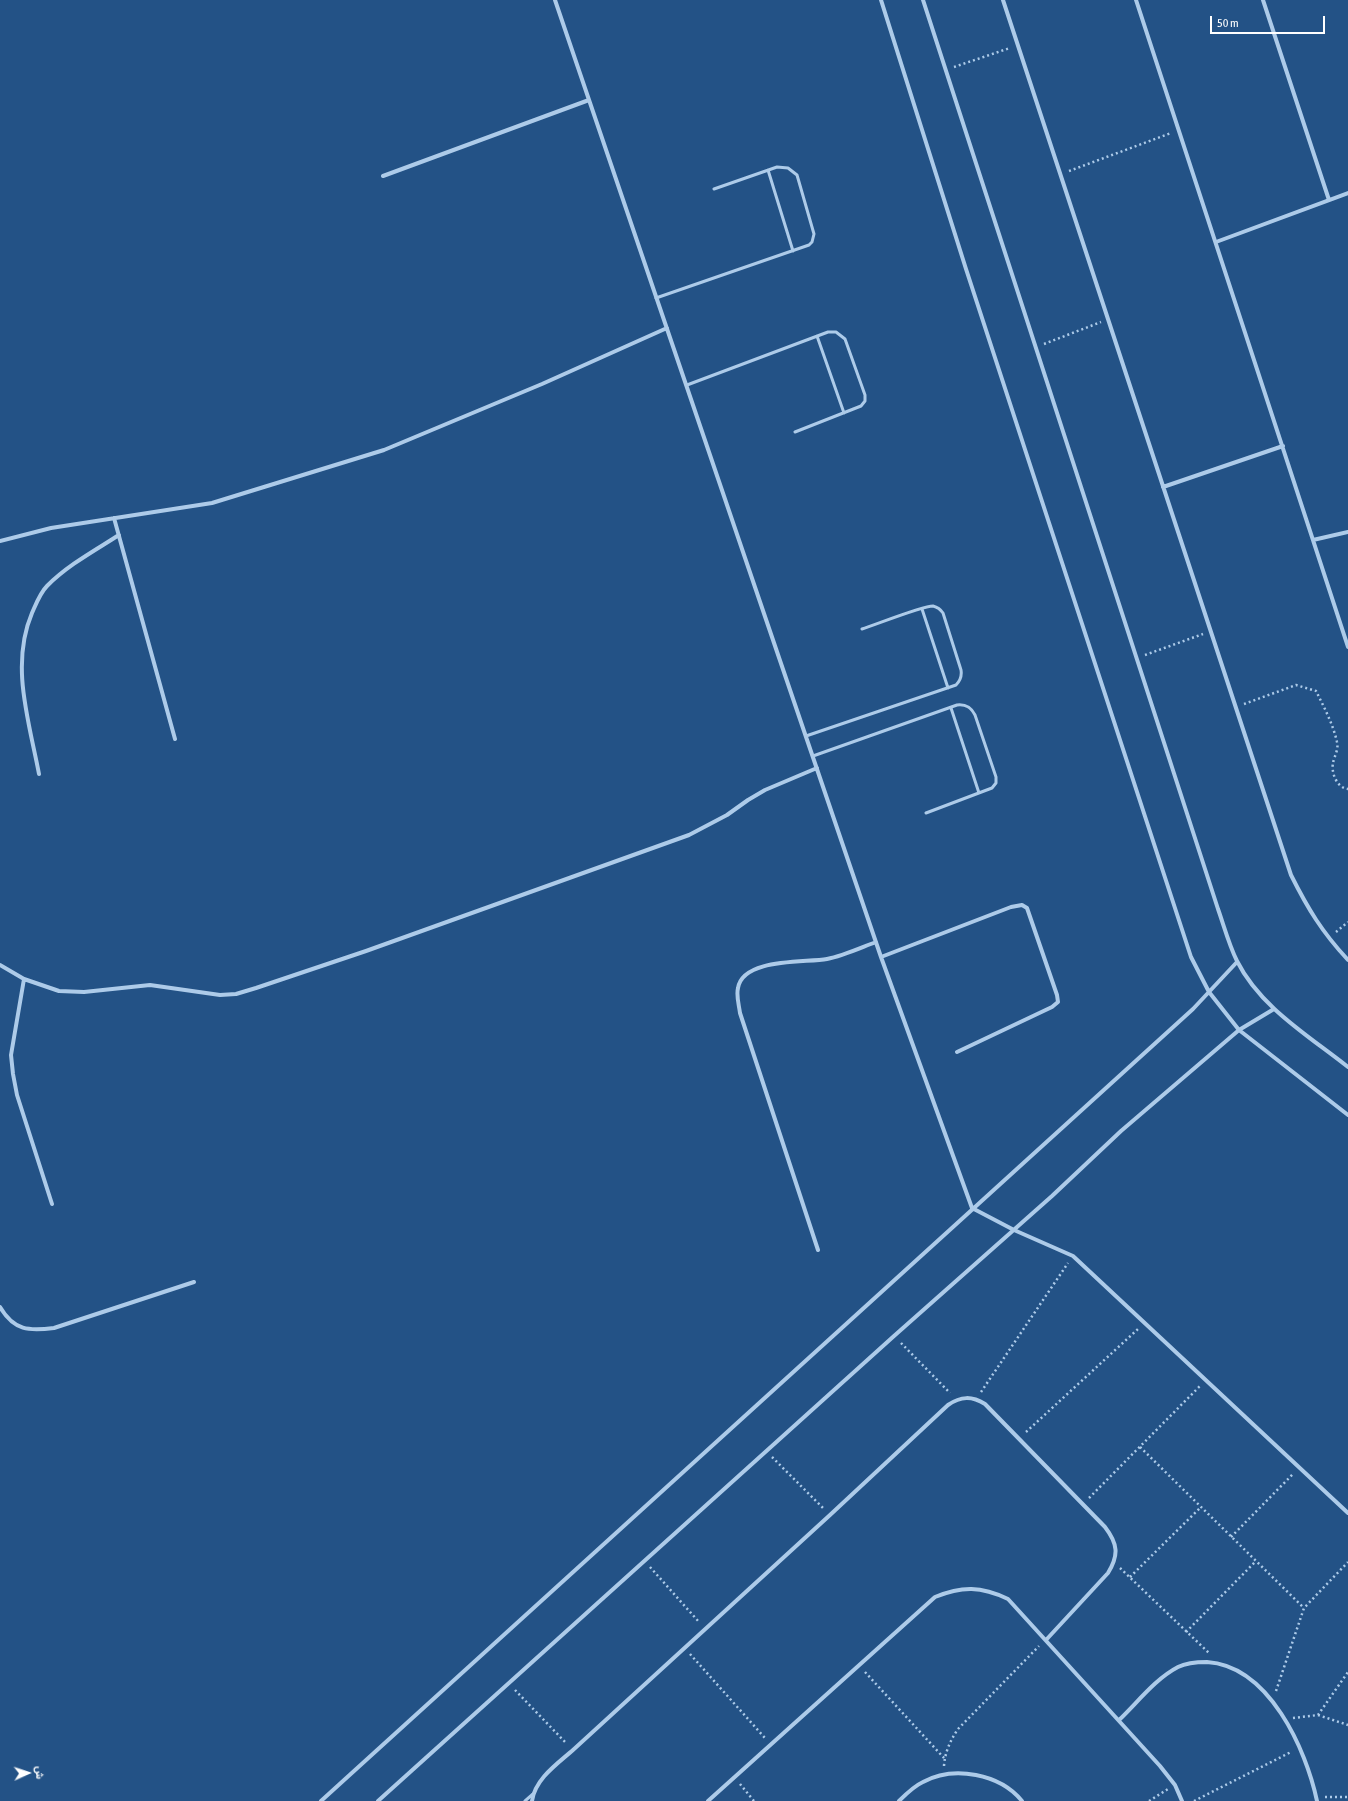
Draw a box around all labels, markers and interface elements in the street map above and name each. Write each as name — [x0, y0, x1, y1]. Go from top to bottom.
scale bar — [1212, 8, 1327, 34]
text: 50 m — [1217, 16, 1239, 30]
north arrow — [8, 1753, 48, 1793]
text: ش — [34, 1765, 46, 1779]

